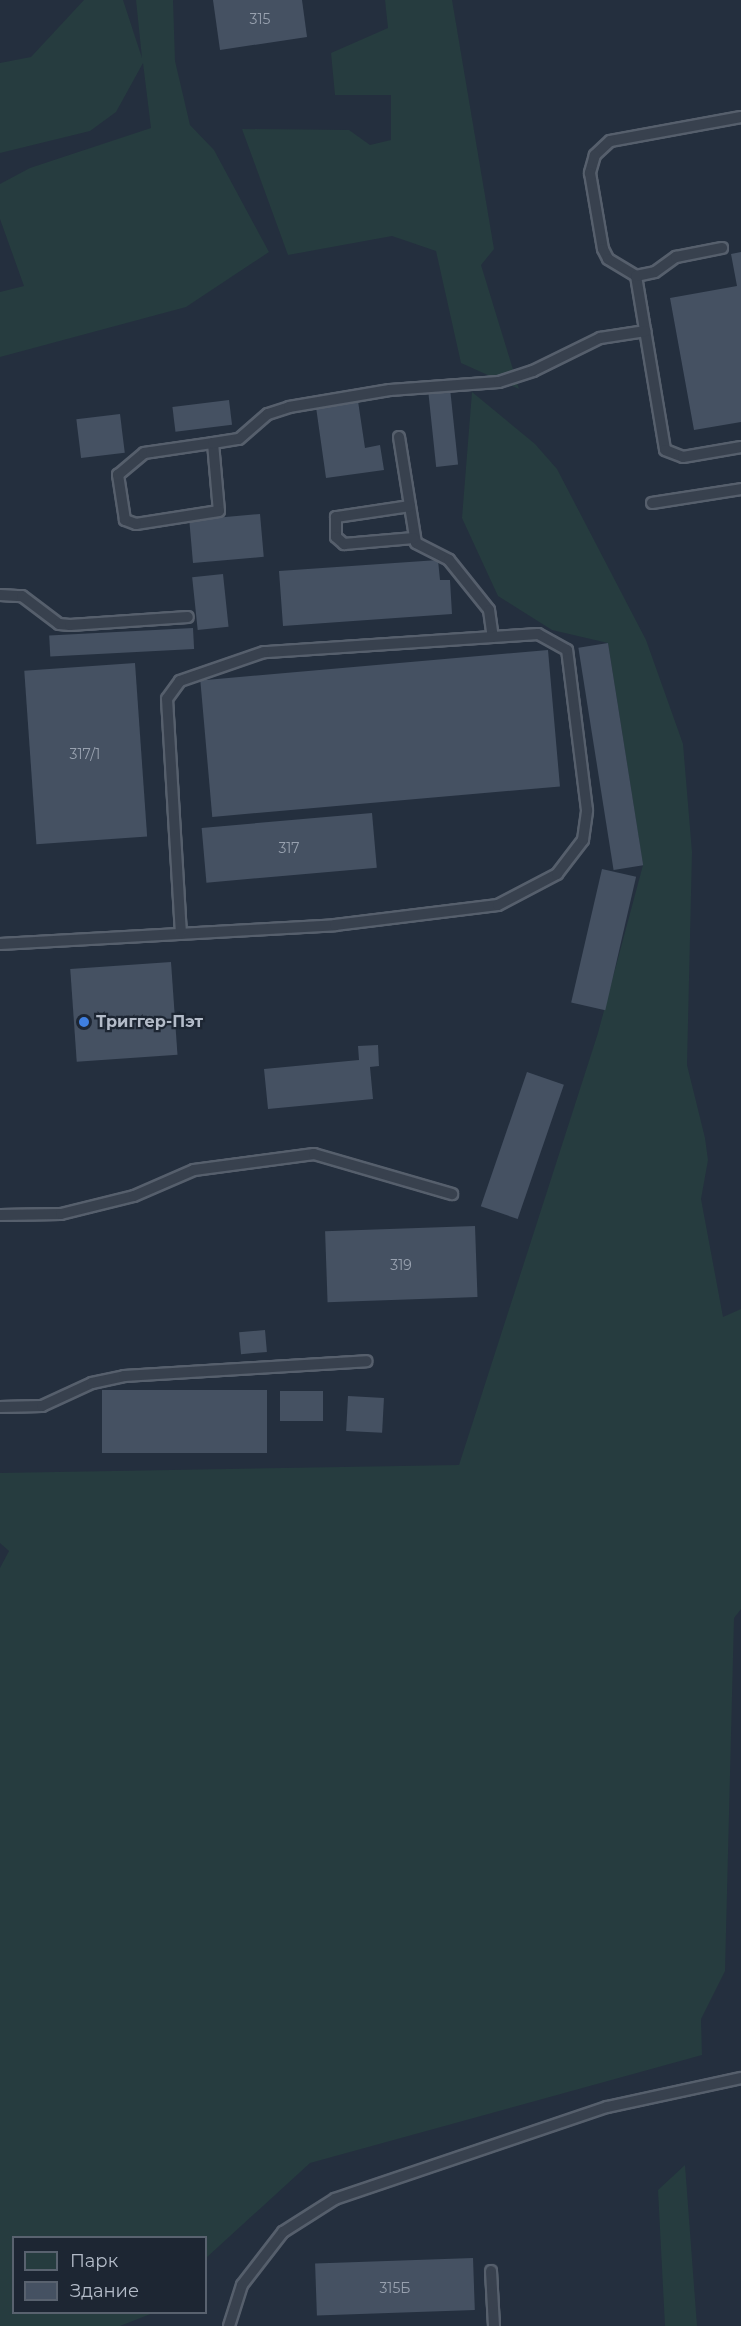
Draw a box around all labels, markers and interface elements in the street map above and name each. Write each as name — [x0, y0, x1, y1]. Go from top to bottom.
house number: 315 — [250, 11, 270, 27]
house number: 317/1 — [70, 746, 100, 762]
house number: 317 — [278, 840, 300, 856]
place label: Триггер-Пэт — [96, 1012, 203, 1032]
marker: Триггер-Пэт — [77, 1015, 91, 1029]
house number: 319 — [390, 1257, 412, 1273]
legend — [12, 2236, 207, 2314]
text: Парк — [70, 2250, 118, 2272]
text: Здание — [70, 2280, 139, 2302]
house number: 315Б — [379, 2280, 411, 2296]

